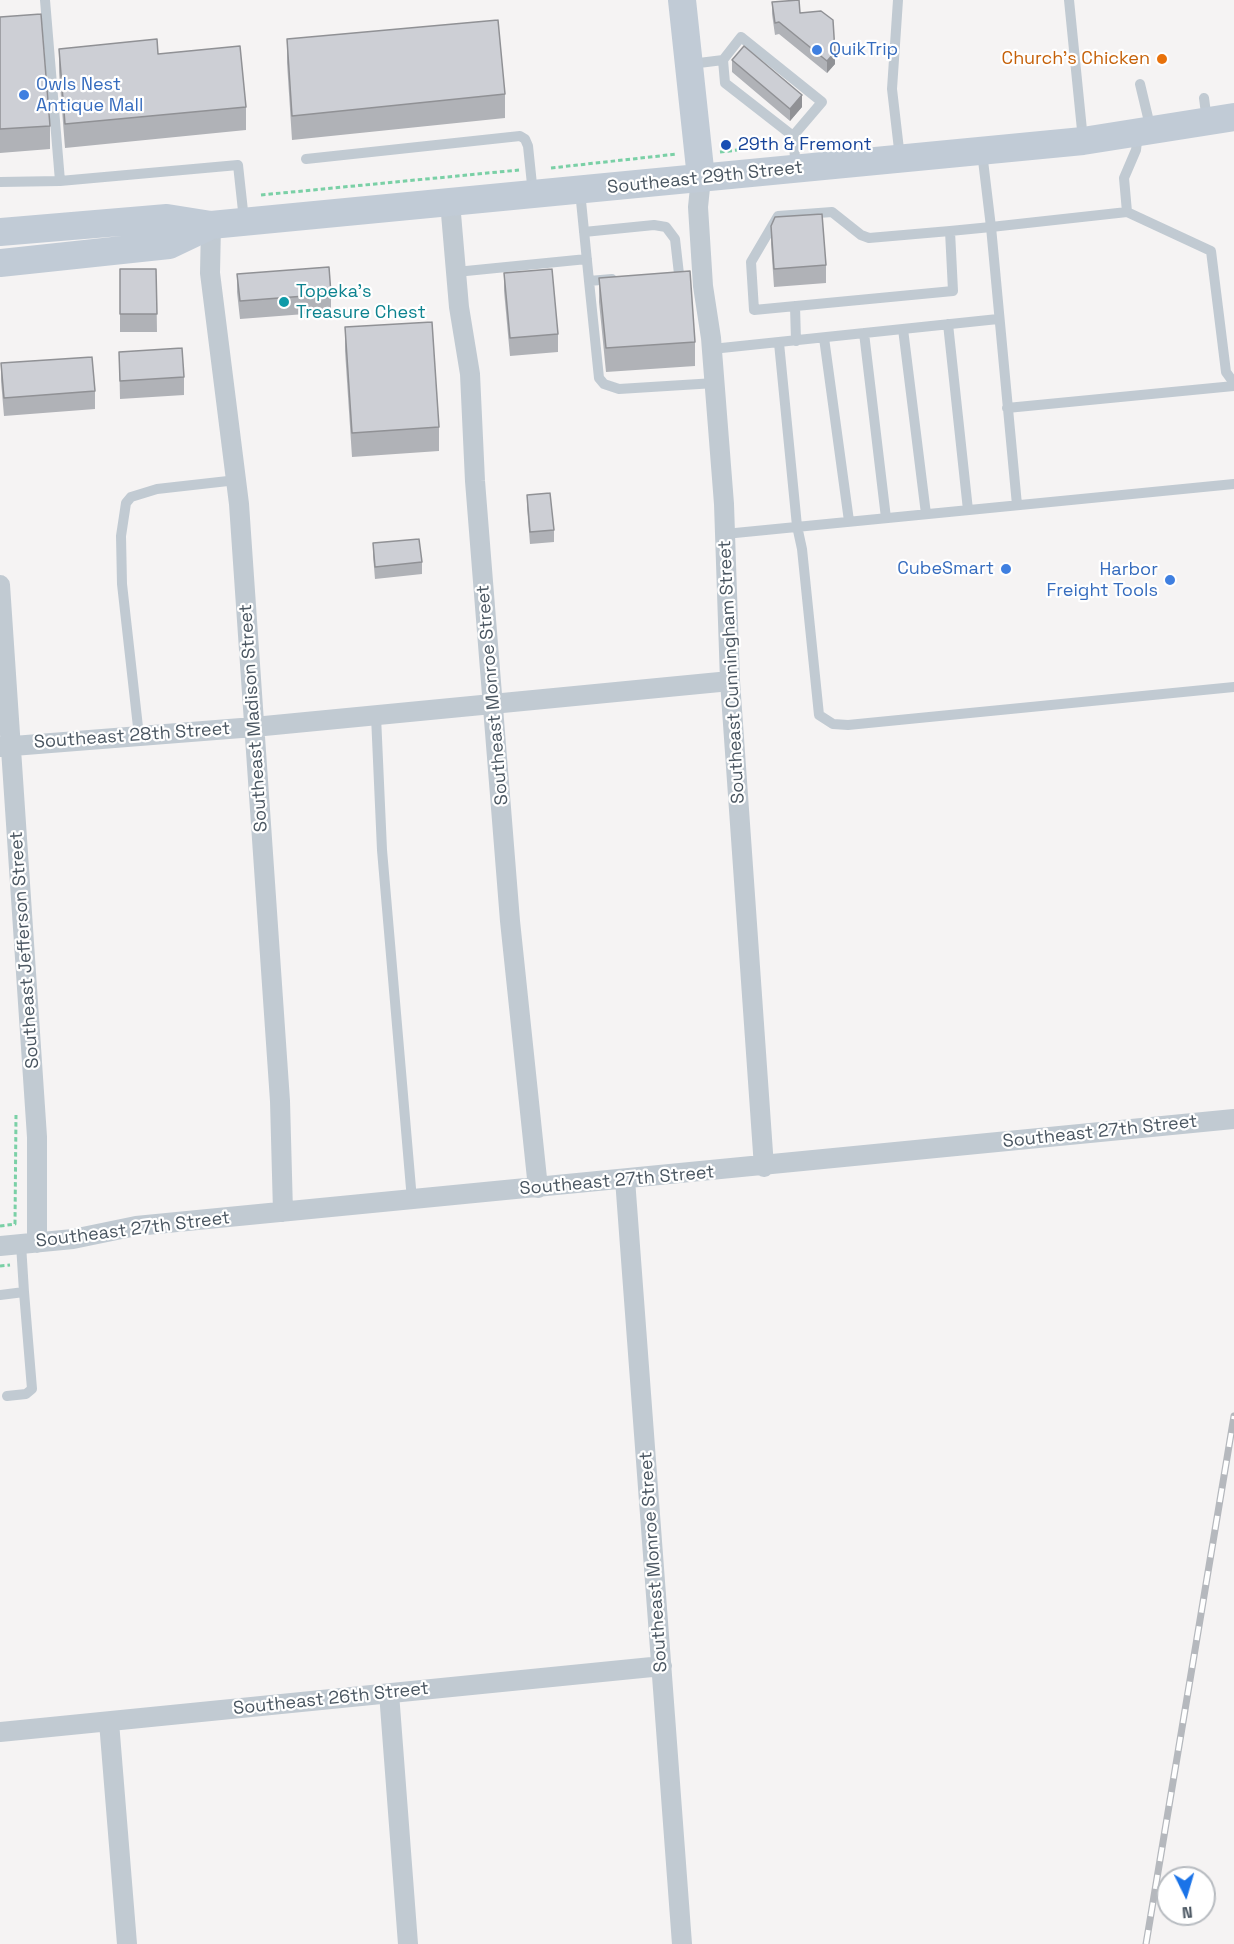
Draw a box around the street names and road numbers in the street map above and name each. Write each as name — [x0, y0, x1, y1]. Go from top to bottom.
street label: Southeast 29th Street — [606, 157, 804, 199]
street label: Southeast Cunningham Street — [714, 540, 750, 804]
street label: Southeast Monroe Street — [473, 584, 513, 806]
street label: Southeast Madison Street — [235, 603, 273, 833]
street label: Southeast 28th Street — [33, 718, 231, 754]
street label: Southeast Jefferson Street — [6, 831, 44, 1069]
street label: Southeast 27th Street — [1002, 1111, 1198, 1153]
street label: Southeast 27th Street — [519, 1162, 715, 1200]
street label: Southeast 27th Street — [35, 1207, 231, 1253]
street label: Southeast Monroe Street — [636, 1451, 672, 1673]
street label: Southeast 26th Street — [232, 1678, 430, 1720]

